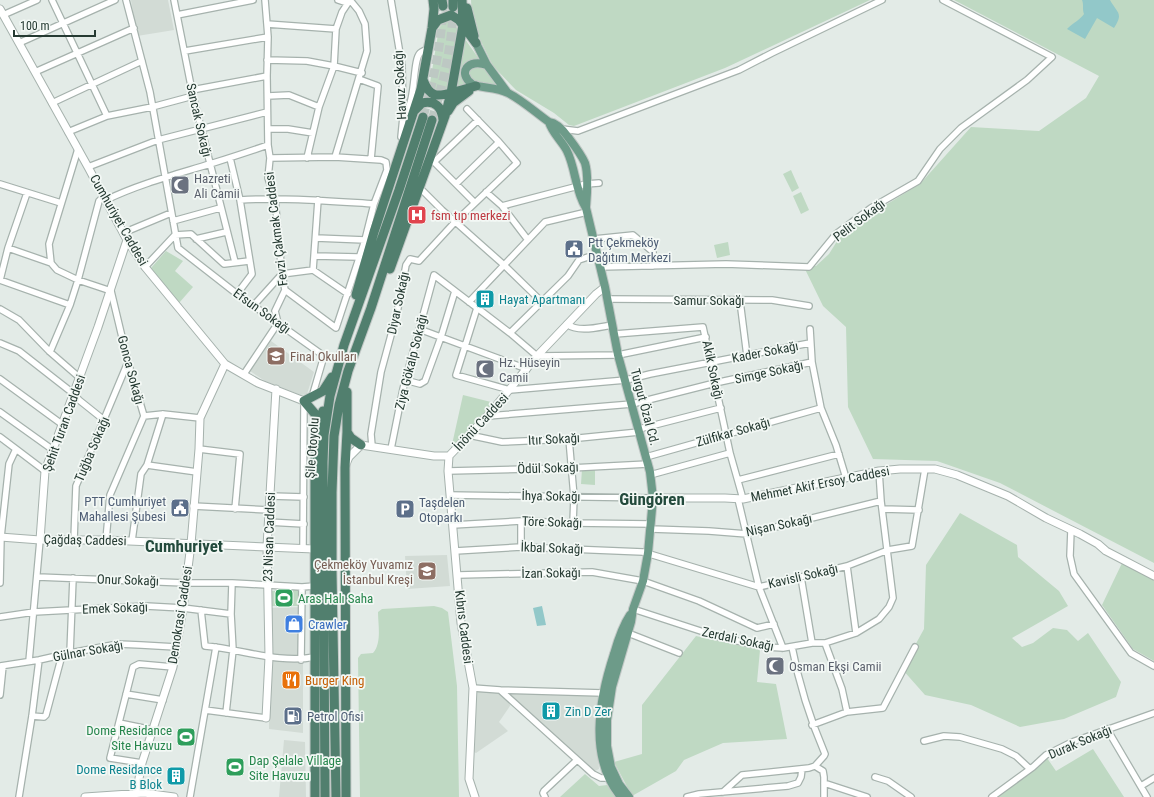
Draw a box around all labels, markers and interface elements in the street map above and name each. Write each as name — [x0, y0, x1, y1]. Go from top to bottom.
scale bar — [14, 12, 95, 38]
text: 100 m — [20, 19, 50, 33]
street label: Havuz Sokağı — [391, 50, 409, 120]
street label: Sancak Sokağı — [183, 82, 215, 158]
place label: Hazreti Ali Camii — [194, 171, 240, 201]
street label: Fevzi Çakmak Caddesi — [262, 171, 290, 287]
street label: Cumhuriyet Caddesi — [87, 172, 151, 268]
mosque icon: Hazreti Ali Camii — [169, 174, 191, 196]
street label: Pelit Sokağı — [830, 196, 888, 244]
hospital icon: fsm tıp merkezi — [406, 204, 428, 226]
place label: fsm tıp merkezi — [431, 208, 510, 223]
place label: Ptt Çekmeköy Dağıtım Merkezi — [588, 235, 671, 265]
public building icon: Ptt Çekmeköy Dağıtım Merkezi — [563, 238, 585, 260]
street label: Diyar Sokağı — [384, 270, 412, 336]
street label: Efsun Sokağı — [231, 285, 293, 337]
building icon: Hayat Apartmanı — [474, 288, 496, 310]
place label: Hayat Apartmanı — [499, 292, 585, 307]
street label: Samur Sokağı — [674, 293, 744, 308]
street label: Ziya Gökalp Sokağı — [392, 313, 430, 411]
street label: Gonca Sokağı — [115, 334, 147, 406]
street label: Kader Sokağı — [730, 338, 800, 366]
street label: Akik Sokağı — [699, 339, 727, 401]
school or university icon: Final Okulları — [265, 345, 287, 367]
place label: Final Okulları — [290, 349, 357, 364]
place label: Hz. Hüseyin Camii — [499, 355, 560, 385]
street label: Simge Sokağı — [733, 357, 805, 387]
mosque icon: Hz. Hüseyin Camii — [474, 358, 496, 380]
street label: Turgut Özal Cd. — [628, 367, 662, 447]
street label: Şehit Turan Caddesi — [40, 373, 88, 473]
street label: İnönü Caddesi — [451, 390, 511, 454]
street label: Tuğba Sokağı — [72, 414, 112, 484]
street label: Zülfikar Sokağı — [694, 414, 772, 450]
street label: Şile Otoyolu — [302, 417, 322, 479]
street label: Itır Sokağı — [528, 430, 580, 448]
street label: Ödül Sokağı — [517, 459, 579, 477]
street label: Mehmet Akif Ersoy Caddesi — [749, 463, 891, 505]
street label: İhya Sokağı — [521, 488, 581, 504]
district label: Güngören — [619, 489, 685, 509]
street label: 23 Nisan Caddesi — [260, 492, 278, 582]
place label: PTT Cumhuriyet Mahallesi Şubesi — [79, 494, 166, 524]
place label: Taşdelen Otoparkı — [419, 495, 465, 525]
public building icon: PTT Cumhuriyet Mahallesi Şubesi — [169, 497, 191, 519]
parking icon: Taşdelen Otoparkı — [394, 498, 416, 520]
street label: Nişan Sokağı — [745, 511, 813, 539]
street label: Töre Sokağı — [522, 513, 582, 531]
street label: Çağdaş Caddesi — [43, 532, 127, 548]
district label: Cumhuriyet — [145, 536, 223, 556]
street label: İkbal Sokağı — [520, 539, 584, 557]
place label: Çekmeköy Yuvamız İstanbul Kreşi — [314, 557, 413, 587]
school or university icon: Çekmeköy Yuvamız İstanbul Kreşi — [416, 560, 438, 582]
street label: Kavisli Sokağı — [766, 561, 840, 591]
street label: Demokrasi Caddesi — [165, 565, 195, 665]
street label: İzan Sokağı — [521, 565, 581, 581]
street label: Onur Sokağı — [97, 571, 159, 589]
sports icon: Aras Halı Saha — [273, 587, 295, 609]
street label: Kıbrıs Caddesi — [452, 589, 476, 665]
place label: Aras Halı Saha — [298, 591, 373, 606]
street label: Emek Sokağı — [82, 599, 148, 617]
shop icon: Crawler — [283, 613, 305, 635]
place label: Crawler — [308, 617, 347, 632]
street label: Zerdali Sokağı — [701, 624, 775, 654]
street label: Gülnar Sokağı — [52, 637, 124, 665]
mosque icon: Osman Ekşi Camii — [764, 655, 786, 677]
place label: Osman Ekşi Camii — [789, 659, 882, 674]
restaurant icon: Burger King — [280, 669, 302, 691]
place label: Burger King — [305, 673, 364, 688]
building icon: Zin D Zer — [540, 700, 562, 722]
place label: Zin D Zer — [565, 704, 611, 719]
fuel station icon: Petrol Ofisi — [282, 705, 304, 727]
place label: Petrol Ofisi — [307, 709, 364, 724]
street label: Durak Sokağı — [1046, 722, 1114, 762]
place label: Dome Residance Site Havuzu — [86, 723, 172, 753]
sports icon: Dome Residance Site Havuzu — [175, 726, 197, 748]
place label: Dap Şelale Village Site Havuzu — [249, 753, 341, 783]
sports icon: Dap Şelale Village Site Havuzu — [224, 756, 246, 778]
place label: Dome Residance B Blok — [76, 762, 162, 792]
building icon: Dome Residance B Blok — [165, 765, 187, 787]

